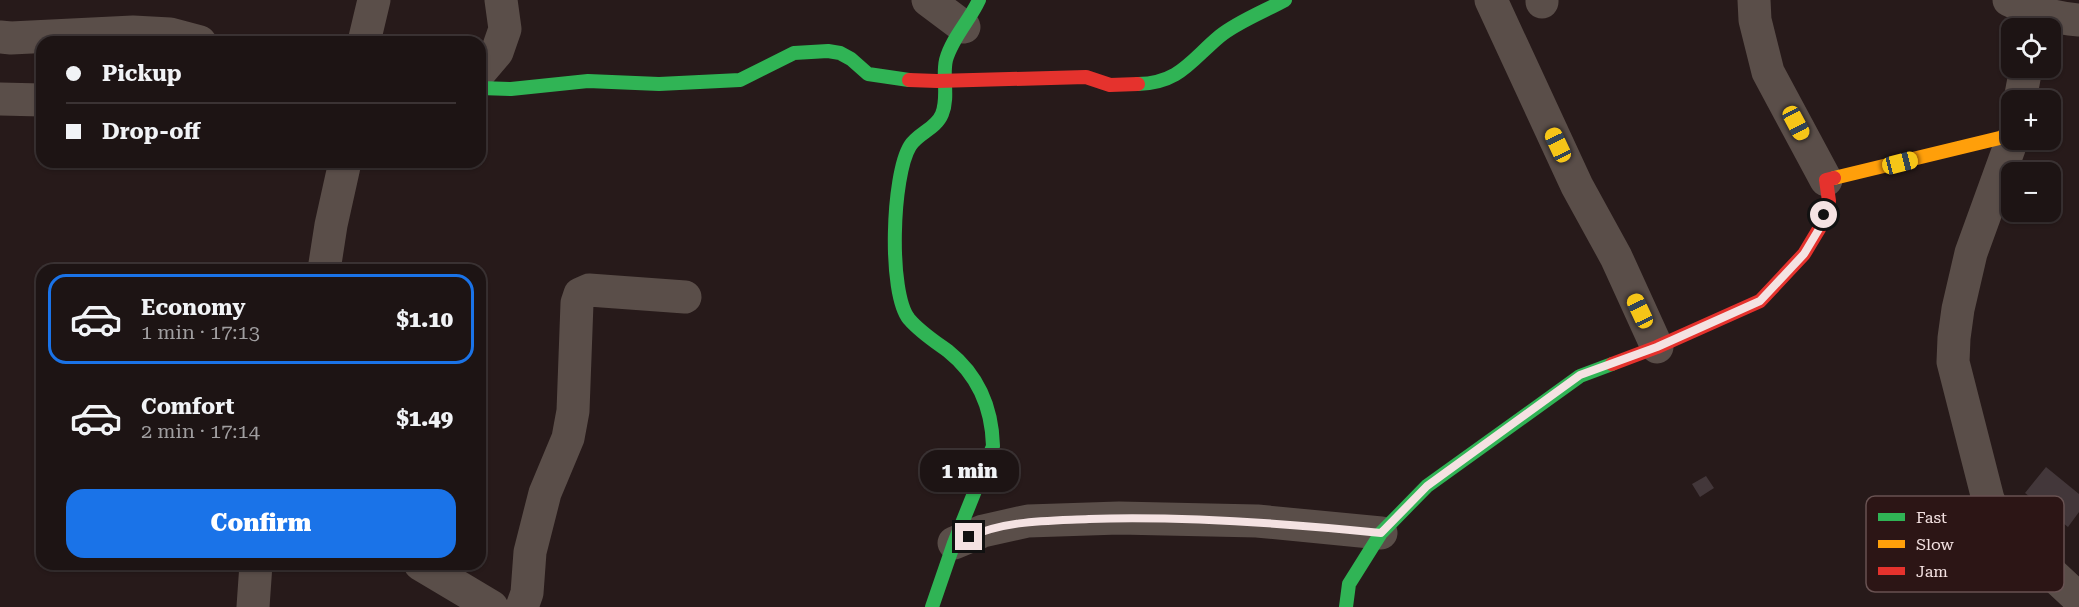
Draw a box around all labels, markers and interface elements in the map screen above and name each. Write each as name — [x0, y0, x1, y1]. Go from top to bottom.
map controls — [2001, 18, 2061, 222]
button: locate — [2001, 18, 2061, 78]
text: Pickup — [102, 61, 182, 86]
button: + — [2001, 90, 2061, 150]
car — [1780, 103, 1812, 143]
text: Drop-off — [102, 119, 200, 144]
car — [1542, 125, 1574, 165]
car — [1880, 150, 1920, 176]
button: − — [2001, 162, 2061, 222]
route start — [1810, 201, 1837, 228]
car — [1624, 291, 1656, 331]
icon: car — [69, 292, 123, 346]
text: Economy — [141, 295, 245, 320]
text: $1.10 — [396, 307, 453, 332]
text: 1 min · 17:13 — [141, 320, 260, 344]
icon: car — [69, 391, 123, 445]
text: Comfort — [141, 394, 234, 419]
text: $1.49 — [396, 406, 453, 431]
text: 2 min · 17:14 — [141, 419, 260, 443]
callout: 1 min — [920, 450, 1018, 492]
text: 1 min — [941, 459, 998, 483]
button: Confirm — [66, 489, 456, 558]
legend — [1866, 496, 2064, 592]
text: Fast — [1916, 508, 1947, 527]
route end — [955, 523, 982, 550]
text: Slow — [1916, 535, 1954, 554]
text: Jam — [1916, 562, 1948, 581]

